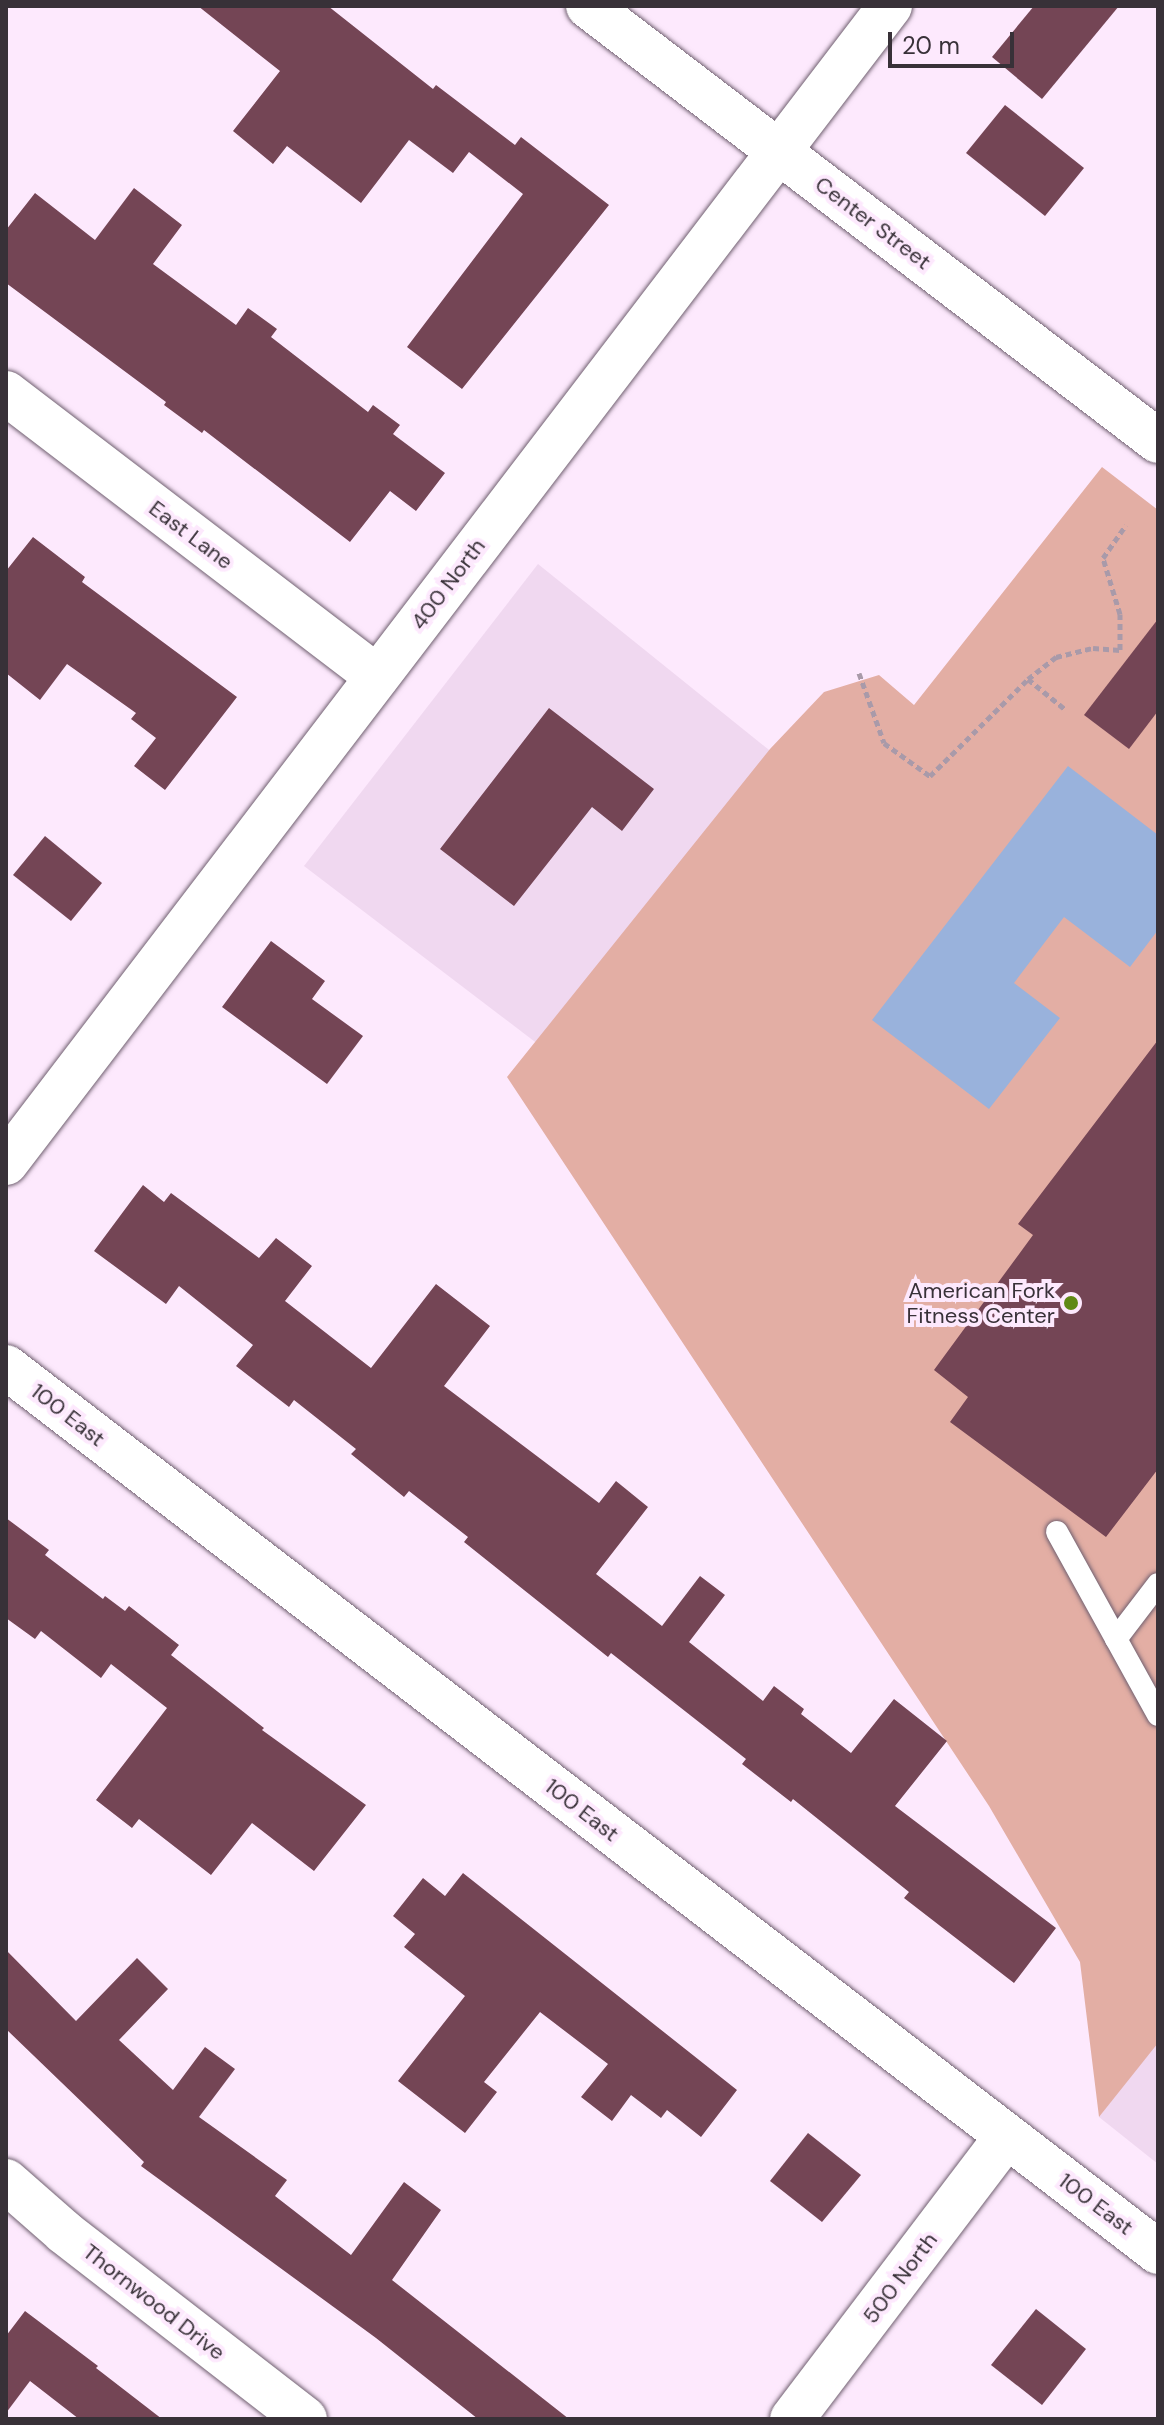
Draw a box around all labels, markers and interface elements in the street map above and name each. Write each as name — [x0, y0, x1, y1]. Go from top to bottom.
scale bar — [892, 16, 1018, 66]
text: 20 m — [902, 30, 960, 61]
street label: Center Street — [810, 171, 936, 275]
street label: East Lane — [144, 495, 238, 575]
street label: 400 North — [405, 533, 491, 635]
place label: American Fork Fitness Center — [906, 1277, 1055, 1328]
marker: American Fork Fitness Center — [1062, 1294, 1080, 1312]
street label: 100 East — [26, 1378, 110, 1452]
street label: 100 East — [540, 1773, 624, 1847]
street label: 100 East — [1054, 2167, 1138, 2241]
street label: 500 North — [857, 2227, 943, 2329]
street label: Thornwood Drive — [78, 2238, 230, 2366]

